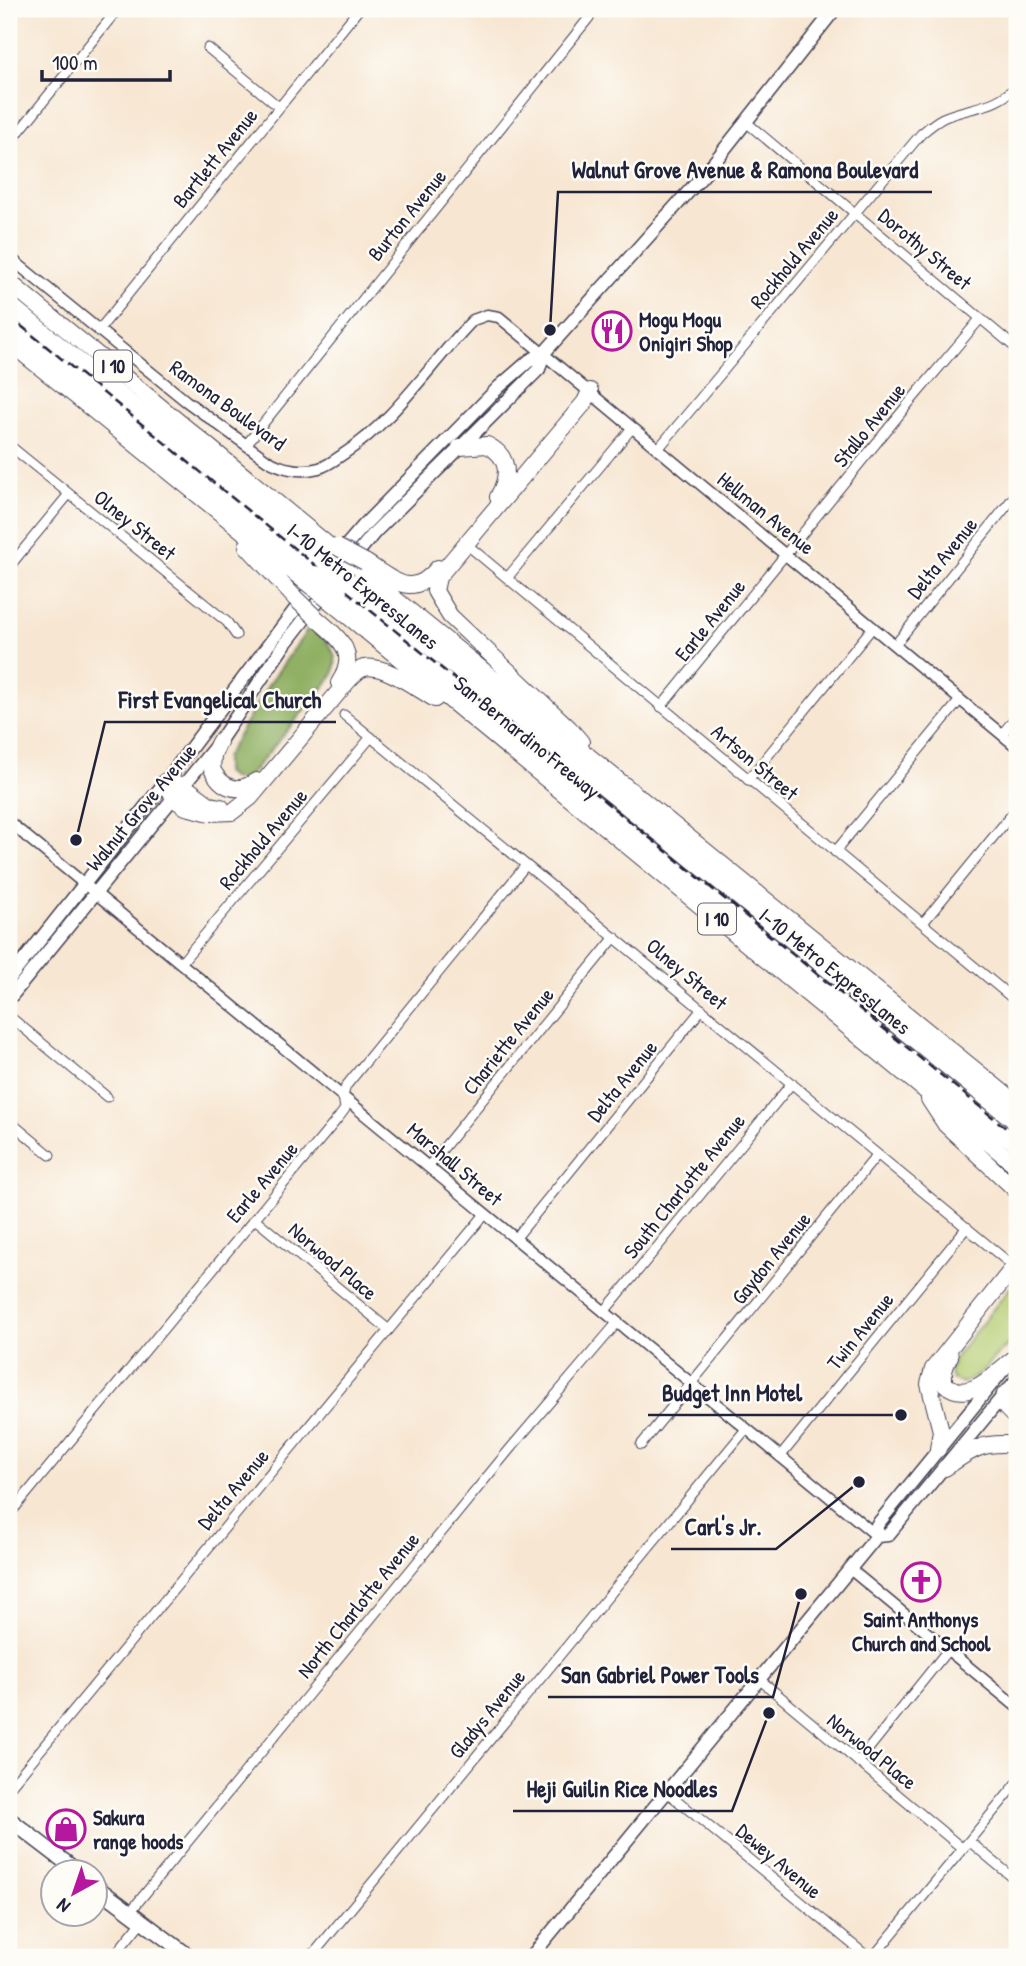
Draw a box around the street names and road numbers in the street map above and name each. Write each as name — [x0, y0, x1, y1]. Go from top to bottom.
street label: Bartlett Avenue — [166, 102, 264, 214]
street label: Burton Avenue — [361, 163, 453, 267]
street label: Rockhold Avenue — [743, 201, 845, 315]
street label: Dorothy Street — [872, 201, 978, 297]
road number: I 10 — [94, 350, 132, 382]
street label: Ramona Boulevard — [164, 353, 292, 457]
street label: Stallo Avenue — [826, 377, 912, 473]
street label: Hellman Avenue — [711, 465, 821, 561]
street label: Olney Street — [88, 483, 183, 568]
street label: Delta Avenue — [900, 511, 984, 605]
street label: I-10 Metro ExpressLanes — [281, 516, 445, 656]
street label: Earle Avenue — [668, 573, 752, 667]
street label: San Bernardino Freeway — [448, 669, 606, 805]
street label: Artson Street — [705, 717, 805, 807]
street label: Walnut Grove Avenue — [79, 737, 203, 877]
street label: Rockhold Avenue — [212, 782, 314, 896]
street label: I-10 Metro ExpressLanes — [753, 901, 917, 1041]
road number: I 10 — [698, 903, 736, 934]
street label: Olney Street — [640, 931, 734, 1017]
street label: Chariette Avenue — [456, 981, 560, 1101]
street label: Delta Avenue — [580, 1034, 664, 1128]
street label: South Charlotte Avenue — [616, 1107, 752, 1265]
street label: Marshall Street — [401, 1115, 510, 1213]
street label: Earle Avenue — [220, 1135, 304, 1229]
street label: Gaydon Avenue — [725, 1206, 817, 1310]
street label: Norwood Place — [282, 1215, 384, 1307]
street label: Twin Avenue — [820, 1286, 900, 1376]
street label: Delta Avenue — [191, 1442, 275, 1536]
street label: North Charlotte Avenue — [290, 1526, 426, 1684]
street label: Gladys Avenue — [442, 1663, 532, 1765]
street label: Norwood Place — [821, 1706, 923, 1796]
street label: Dewey Avenue — [730, 1817, 828, 1905]

